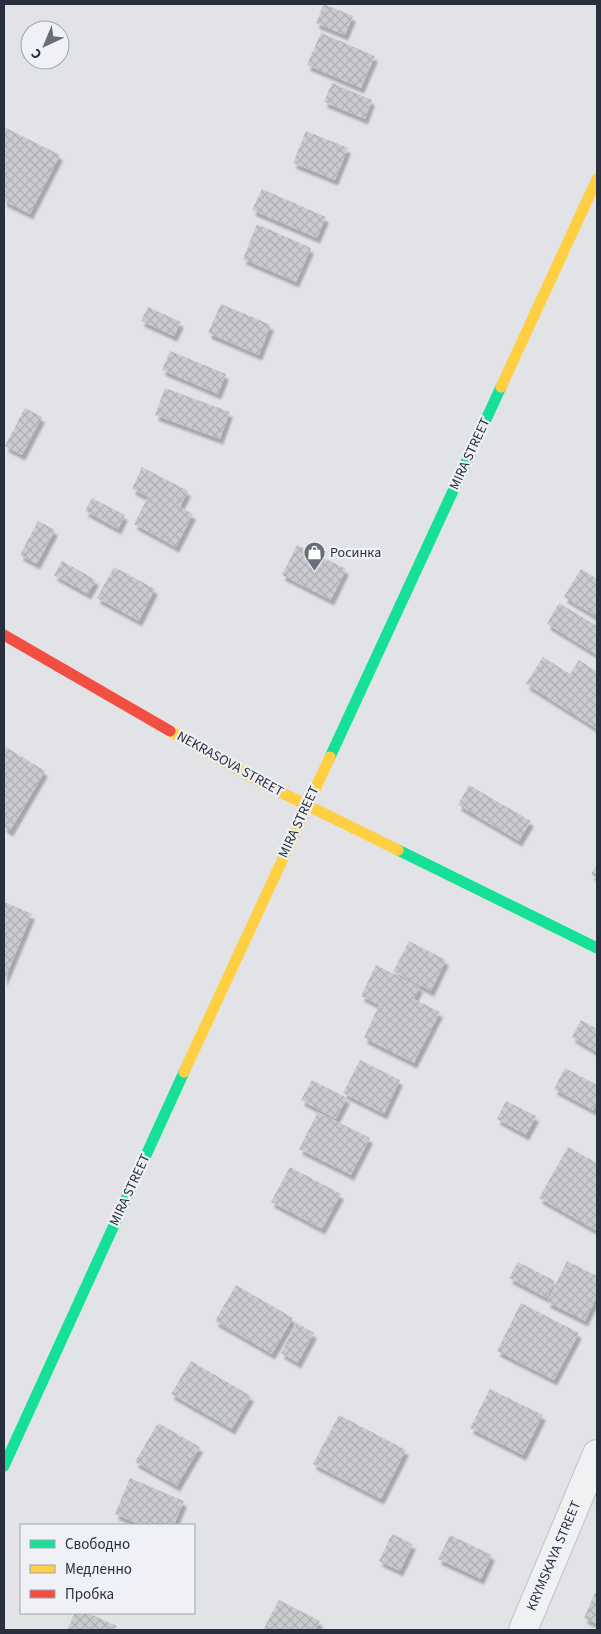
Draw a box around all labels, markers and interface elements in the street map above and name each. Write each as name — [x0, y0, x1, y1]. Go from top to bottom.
north arrow — [20, 20, 70, 70]
text: С — [27, 44, 47, 64]
street label: MIRA STREET — [445, 414, 496, 493]
shop icon: Росинка — [302, 541, 326, 572]
place label: Росинка — [330, 543, 381, 563]
street label: NEKRASOVA STREET — [173, 726, 287, 802]
street label: MIRA STREET — [274, 782, 325, 861]
street label: MIRA STREET — [105, 1150, 156, 1229]
street label: KRYMSKAYA STREET — [522, 1498, 586, 1614]
legend — [20, 1524, 195, 1614]
text: Свободно — [65, 1534, 130, 1555]
text: Медленно — [65, 1559, 132, 1580]
text: Пробка — [65, 1584, 114, 1605]

